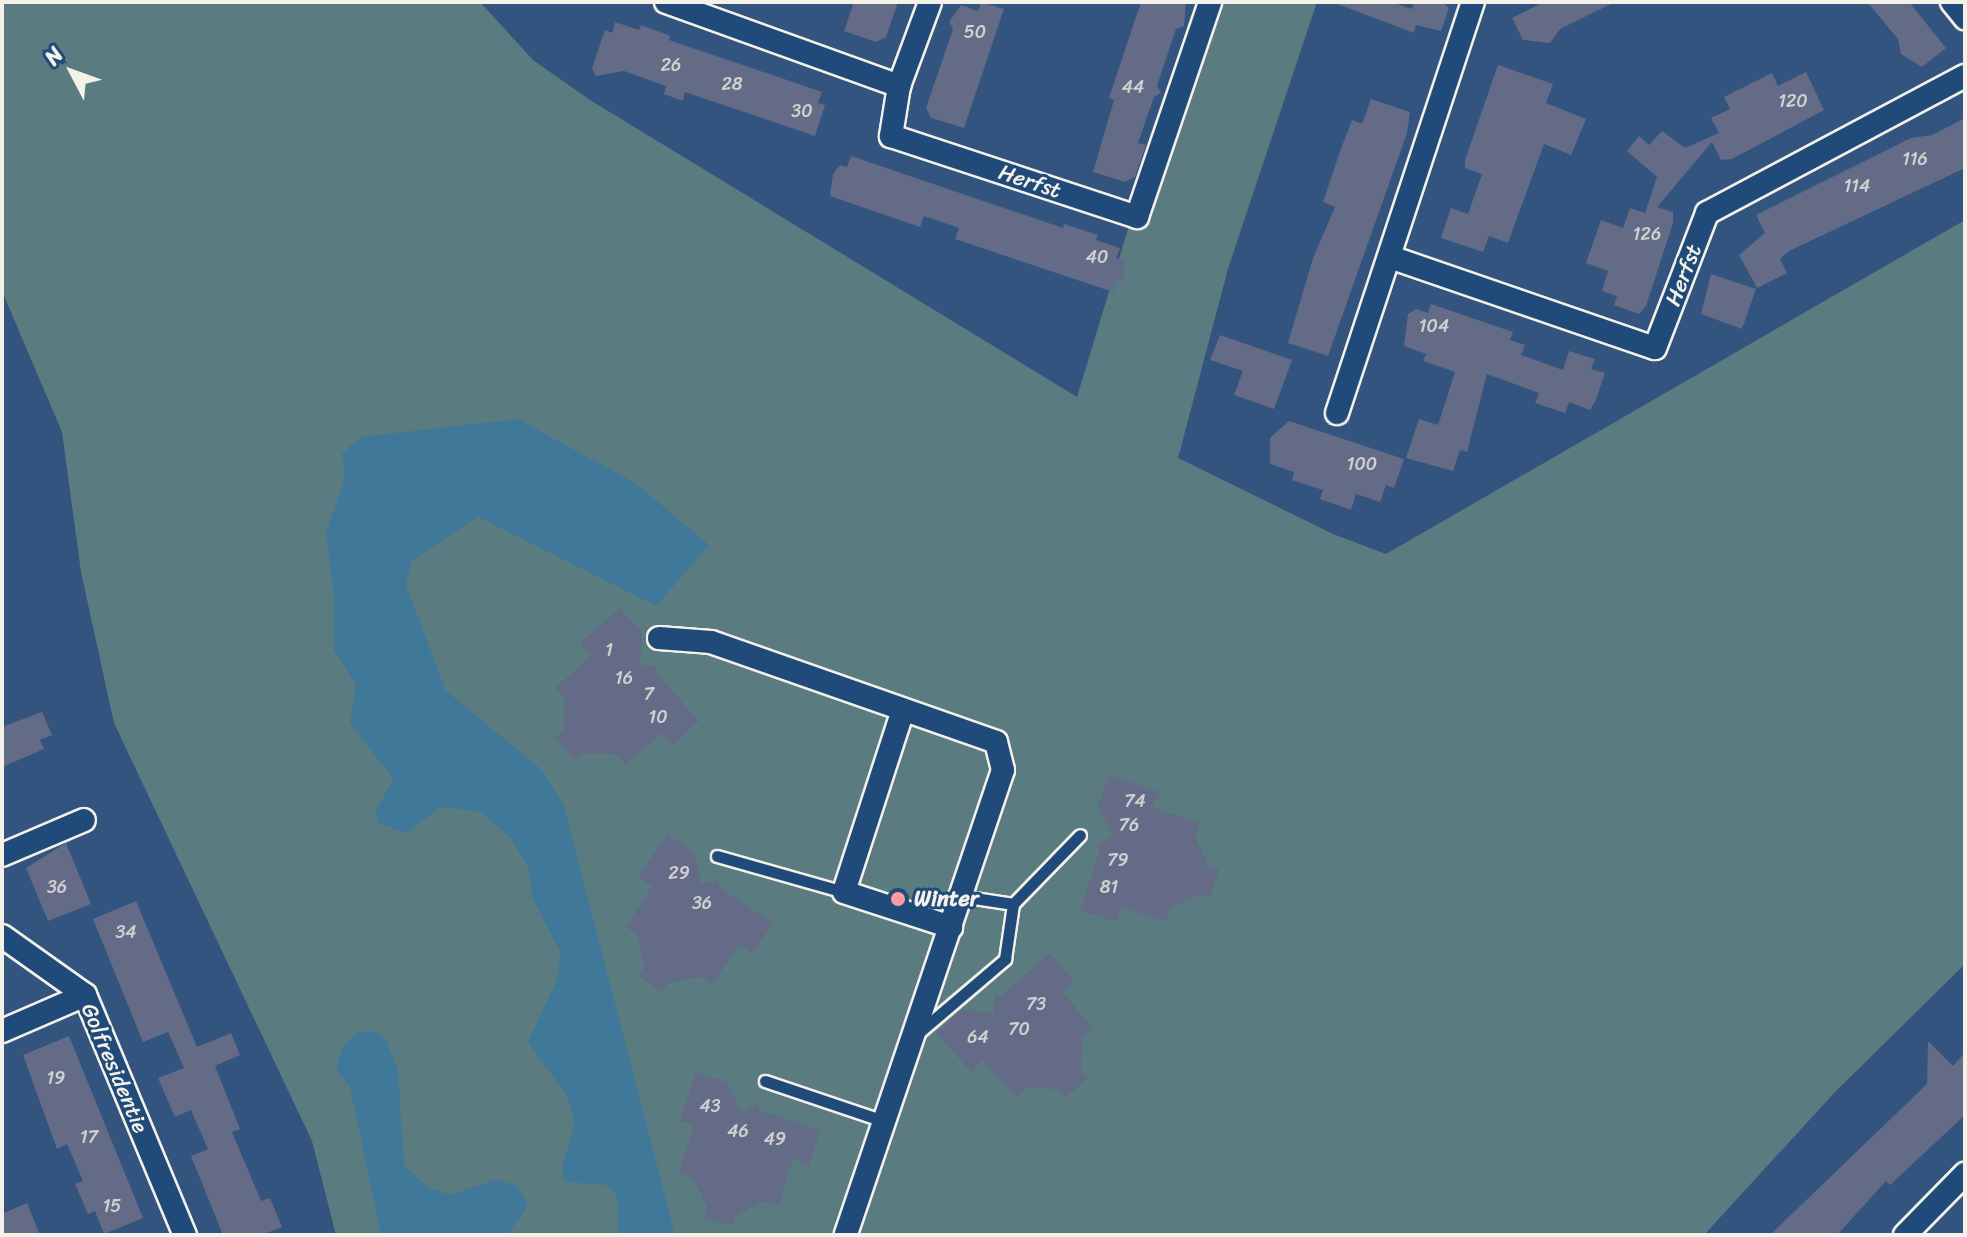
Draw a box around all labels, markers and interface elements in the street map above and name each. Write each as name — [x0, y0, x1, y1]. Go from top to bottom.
house number: 50 — [964, 21, 986, 43]
north arrow — [32, 32, 112, 112]
text: N — [34, 37, 73, 74]
house number: 26 — [661, 54, 681, 76]
house number: 28 — [721, 73, 743, 95]
house number: 44 — [1122, 76, 1144, 98]
house number: 120 — [1778, 90, 1808, 112]
house number: 30 — [791, 100, 813, 122]
house number: 116 — [1902, 148, 1928, 170]
street label: Herfst — [995, 159, 1065, 203]
house number: 114 — [1844, 175, 1870, 197]
house number: 126 — [1633, 223, 1661, 245]
street label: Herfst — [1659, 240, 1707, 310]
house number: 40 — [1086, 246, 1108, 268]
house number: 104 — [1419, 315, 1449, 337]
house number: 100 — [1347, 453, 1377, 475]
house number: 1 — [605, 639, 613, 661]
house number: 16 — [615, 667, 633, 689]
house number: 7 — [644, 683, 654, 705]
house number: 10 — [648, 706, 668, 728]
house number: 74 — [1124, 790, 1146, 812]
house number: 76 — [1119, 814, 1139, 836]
house number: 79 — [1107, 849, 1129, 871]
house number: 29 — [668, 862, 690, 884]
house number: 36 — [47, 876, 67, 898]
house number: 81 — [1100, 876, 1118, 898]
place label: Winter — [914, 886, 979, 912]
marker: Winter — [889, 890, 907, 908]
house number: 36 — [692, 892, 712, 914]
house number: 34 — [115, 921, 137, 943]
house number: 73 — [1026, 993, 1046, 1015]
street label: Golfresidentie — [76, 999, 154, 1137]
house number: 70 — [1008, 1018, 1030, 1040]
house number: 64 — [967, 1026, 989, 1048]
house number: 19 — [47, 1067, 65, 1089]
house number: 43 — [699, 1095, 721, 1117]
house number: 46 — [727, 1120, 749, 1142]
house number: 17 — [80, 1126, 98, 1148]
house number: 49 — [764, 1128, 786, 1150]
house number: 15 — [103, 1195, 121, 1217]

